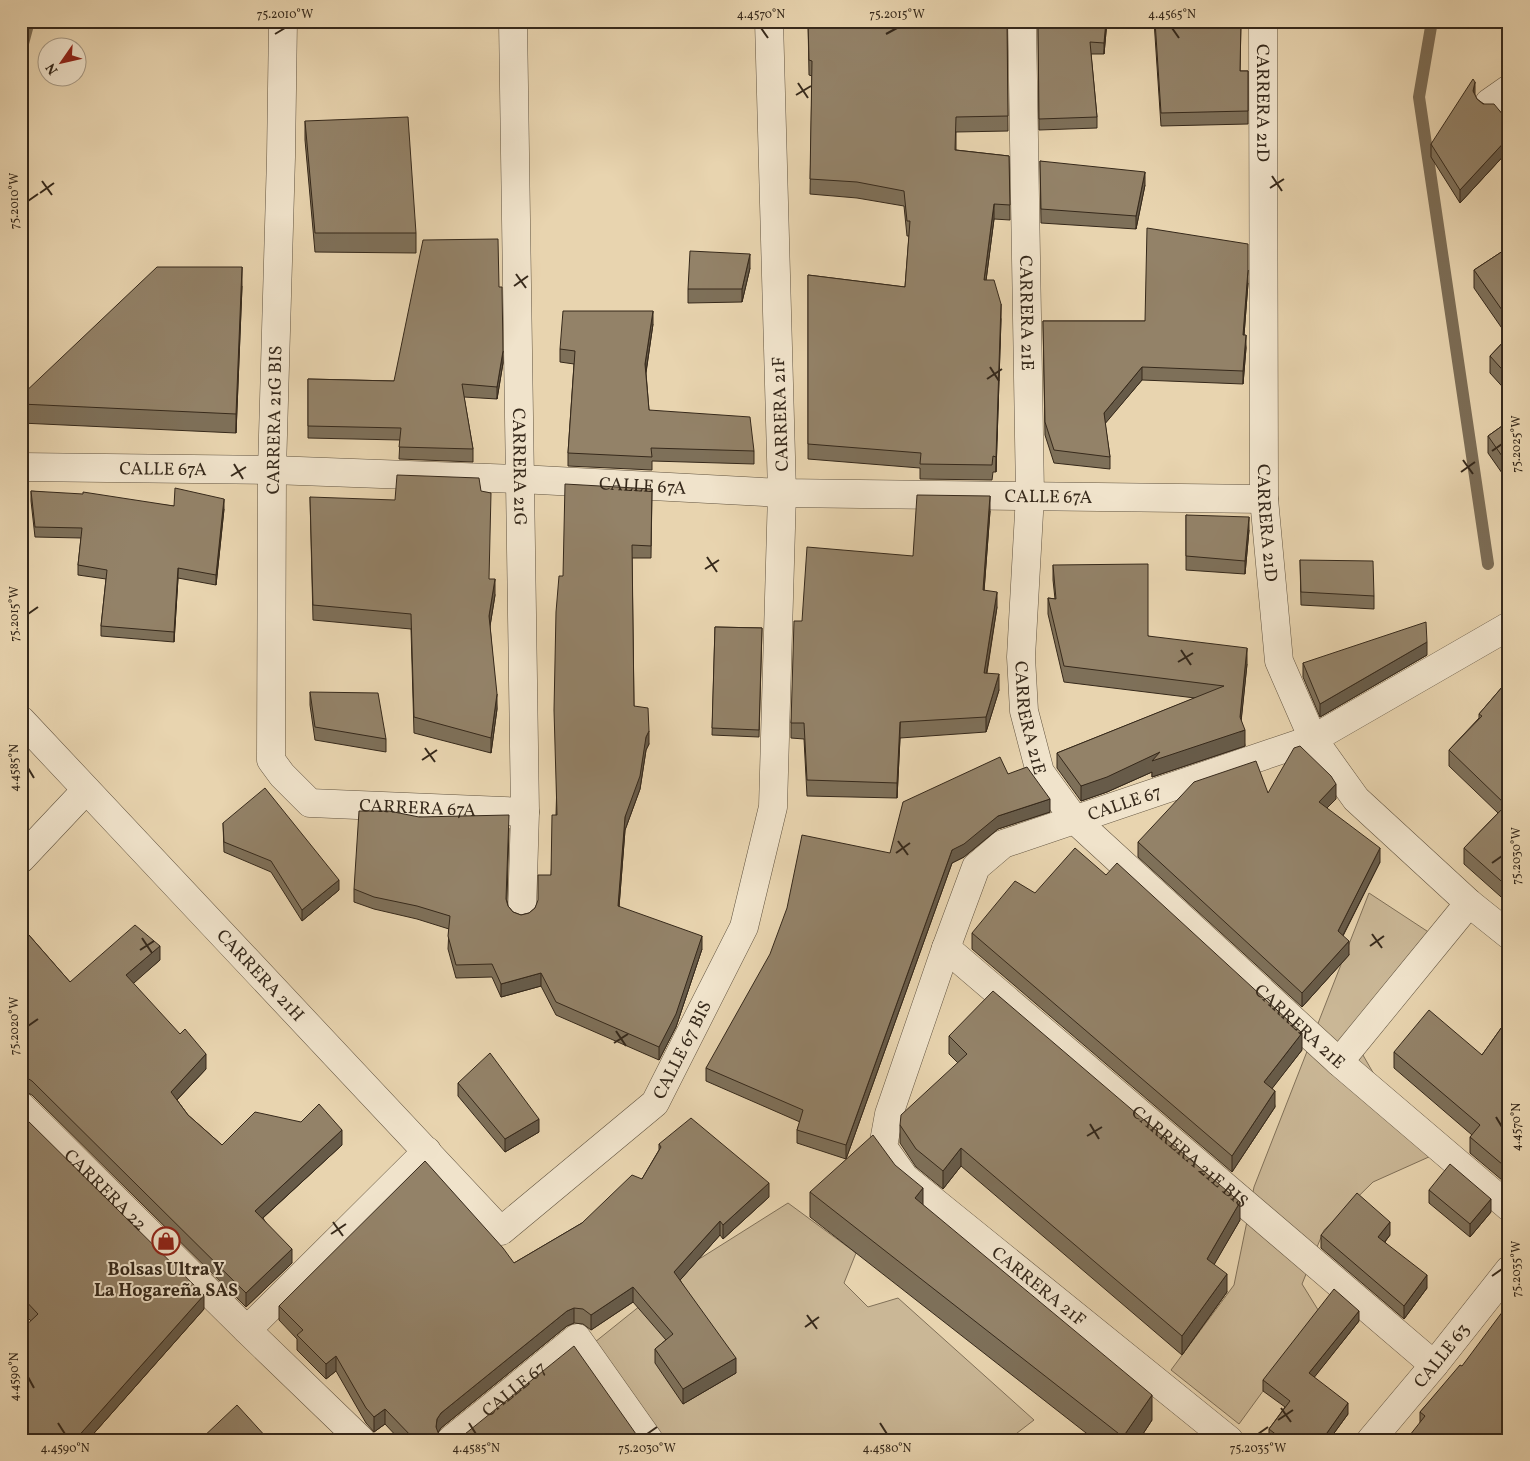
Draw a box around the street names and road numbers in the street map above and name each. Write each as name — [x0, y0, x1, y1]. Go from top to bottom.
street label: CARRERA 21D — [1249, 44, 1274, 162]
street label: CARRERA 21E — [1012, 255, 1039, 371]
street label: CARRERA 21G BIS — [262, 345, 289, 495]
street label: CARRERA 21F — [767, 356, 796, 472]
street label: CARRERA 21G — [505, 408, 532, 526]
street label: CALLE 67A — [119, 457, 207, 483]
street label: CARRERA 21D — [1250, 464, 1283, 583]
street label: CALLE 67A — [598, 472, 687, 502]
street label: CALLE 67A — [1005, 485, 1093, 511]
street label: CARRERA 21E — [1007, 660, 1051, 778]
street label: CALLE 67 — [1085, 780, 1165, 828]
street label: CARRERA 67A — [359, 794, 477, 824]
street label: CARRERA 21H — [210, 924, 309, 1028]
street label: CARRERA 21E — [1248, 979, 1350, 1076]
street label: CALLE 67 BIS — [648, 997, 719, 1104]
street label: CARRERA 21E BIS — [1125, 1100, 1253, 1215]
street label: CARRERA 22 — [57, 1144, 151, 1238]
street label: CARRERA 21F — [986, 1241, 1091, 1333]
street label: CALLE 63 — [1409, 1319, 1476, 1394]
street label: CALLE 67 — [477, 1356, 553, 1424]

